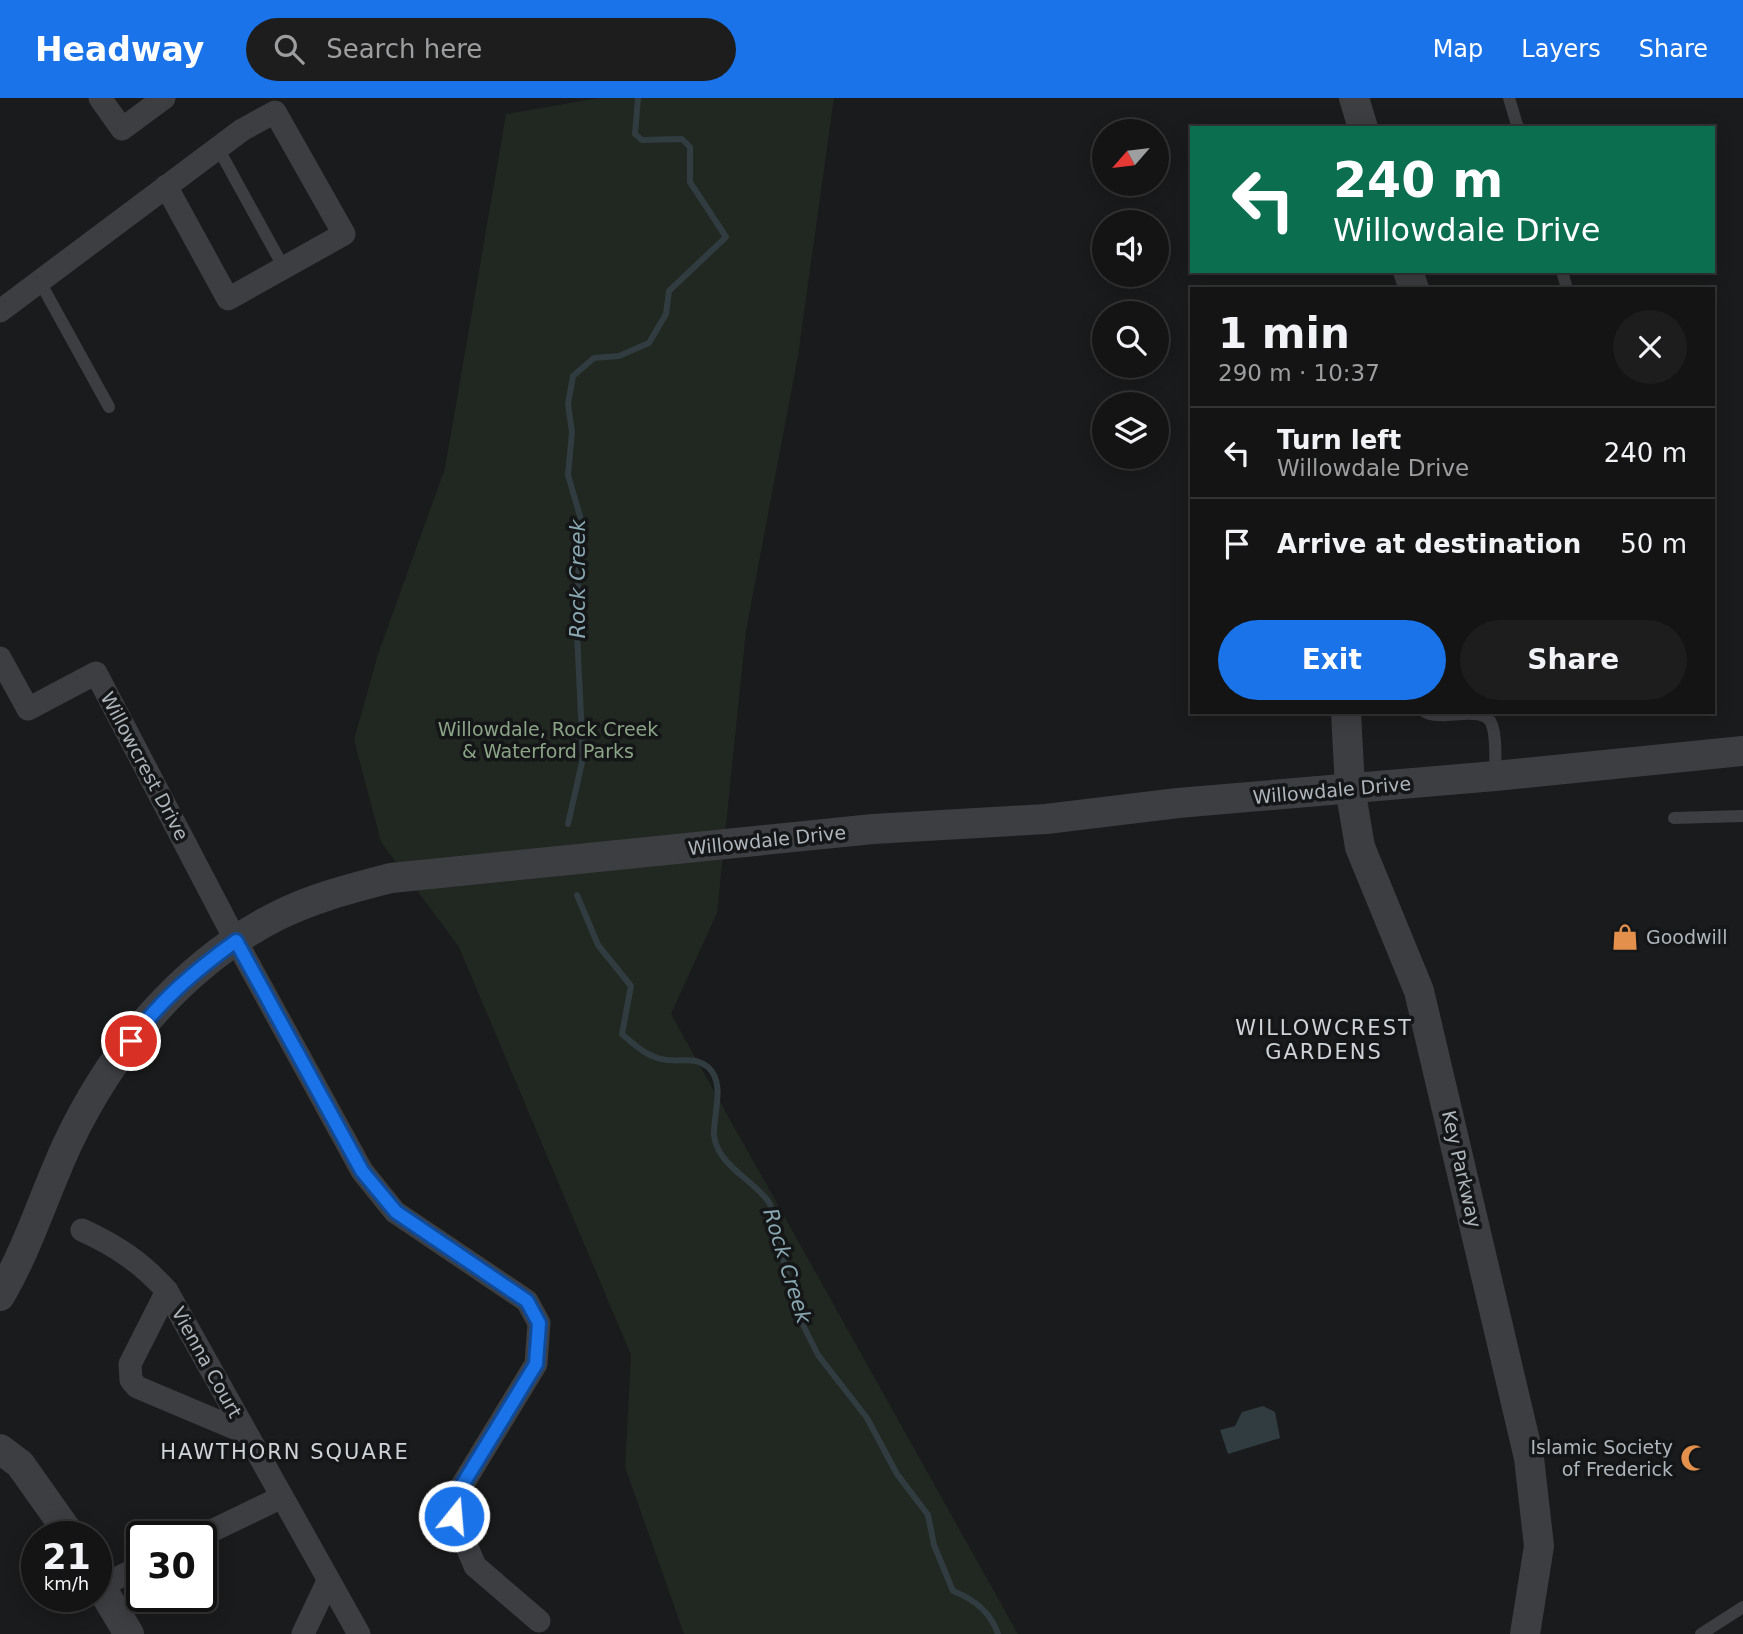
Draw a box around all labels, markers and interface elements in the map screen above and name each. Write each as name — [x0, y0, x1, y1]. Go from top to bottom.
search box — [246, 18, 736, 81]
text: Headway — [35, 30, 204, 69]
icon: search — [270, 30, 308, 68]
text: Search here — [326, 34, 482, 64]
text: Map — [1433, 35, 1483, 63]
text: Layers — [1521, 35, 1601, 63]
text: Share — [1639, 35, 1708, 63]
north arrow — [1092, 119, 1169, 196]
map controls — [1092, 119, 1169, 469]
text: 240 m — [1333, 152, 1503, 209]
icon: left — [1218, 154, 1309, 245]
button: sound — [1092, 210, 1169, 287]
text: Willowdale Drive — [1333, 211, 1600, 249]
button: search — [1092, 301, 1169, 378]
text: 1 min — [1218, 309, 1350, 358]
button: close — [1613, 310, 1687, 384]
text: 290 m · 10:37 — [1218, 360, 1380, 386]
button: layers — [1092, 392, 1169, 469]
text: Turn left — [1277, 425, 1401, 455]
icon: left — [1218, 434, 1256, 472]
text: 240 m — [1604, 438, 1687, 468]
text: Willowdale Drive — [1277, 455, 1469, 481]
water label: Rock Creek — [566, 519, 590, 639]
icon: arrive — [1218, 525, 1256, 563]
text: Arrive at destination — [1277, 529, 1581, 559]
text: 50 m — [1620, 529, 1687, 559]
button: Exit — [1218, 620, 1446, 700]
button: Share — [1460, 620, 1687, 700]
street label: Willowcrest Drive — [97, 688, 193, 844]
park label: Willowdale, Rock Creek & Waterford Parks — [438, 718, 658, 762]
street label: Willowdale Drive — [1252, 772, 1412, 808]
street label: Willowdale Drive — [687, 821, 847, 859]
shop icon: Goodwill — [1610, 922, 1640, 952]
place label: Goodwill — [1646, 926, 1727, 948]
pin — [101, 1011, 161, 1071]
district label: WILLOWCREST GARDENS — [1235, 1016, 1413, 1064]
icon: arrive — [112, 1022, 150, 1060]
street label: Key Parkway — [1438, 1108, 1486, 1230]
water label: Rock Creek — [758, 1206, 816, 1327]
street label: Vienna Court — [167, 1303, 247, 1421]
place label: Islamic Society of Frederick — [1531, 1436, 1673, 1480]
district label: HAWTHORN SQUARE — [160, 1440, 410, 1464]
mosque icon: Islamic Society of Frederick — [1679, 1443, 1709, 1473]
position arrow — [417, 1479, 491, 1553]
speed limit sign: 30 — [126, 1521, 217, 1612]
text: 21 — [42, 1537, 91, 1577]
text: km/h — [44, 1573, 89, 1594]

